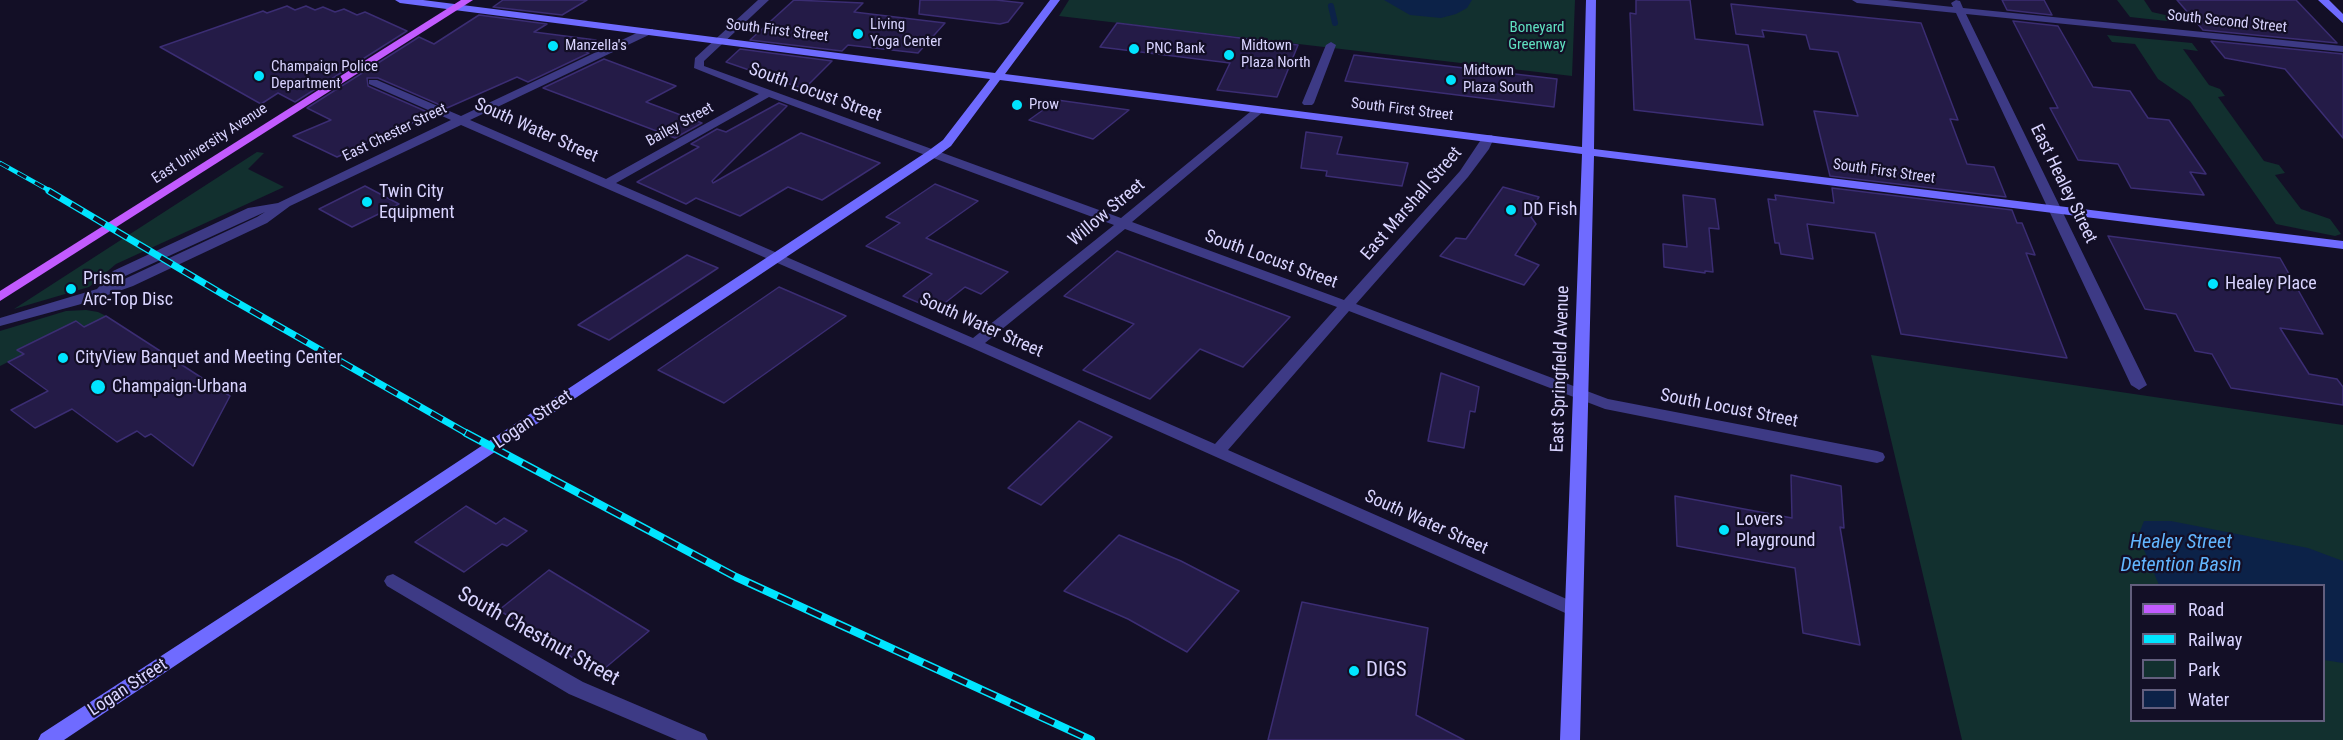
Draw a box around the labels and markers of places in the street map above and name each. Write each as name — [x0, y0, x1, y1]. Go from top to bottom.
place label: Living Yoga Center — [870, 16, 942, 51]
marker: Living Yoga Center — [851, 27, 865, 41]
place label: Manzella's — [565, 37, 627, 55]
place label: Midtown Plaza North — [1241, 37, 1311, 72]
marker: Manzella's — [546, 39, 560, 53]
place label: PNC Bank — [1146, 40, 1205, 58]
marker: PNC Bank — [1127, 42, 1141, 56]
marker: Midtown Plaza North — [1222, 48, 1236, 62]
place label: Champaign Police Department — [271, 58, 378, 93]
place label: Midtown Plaza South — [1463, 62, 1533, 97]
marker: Champaign Police Department — [252, 69, 266, 83]
marker: Midtown Plaza South — [1444, 73, 1458, 87]
place label: Prow — [1029, 96, 1059, 114]
marker: Prow — [1010, 98, 1024, 112]
place label: Twin City Equipment — [379, 181, 455, 224]
marker: Twin City Equipment — [360, 195, 374, 209]
place label: DD Fish — [1523, 199, 1577, 221]
marker: DD Fish — [1504, 203, 1518, 217]
place label: Prism Arc-Top Disc — [83, 268, 173, 310]
place label: Healey Place — [2225, 273, 2317, 295]
marker: Healey Place — [2206, 277, 2220, 291]
marker: Prism Arc-Top Disc — [64, 282, 78, 296]
place label: CityView Banquet and Meeting Center — [75, 347, 342, 369]
marker: CityView Banquet and Meeting Center — [56, 351, 70, 365]
place label: Champaign-Urbana — [112, 376, 247, 398]
marker: Champaign-Urbana — [89, 378, 107, 396]
place label: Lovers Playground — [1736, 509, 1816, 552]
marker: Lovers Playground — [1717, 523, 1731, 537]
place label: DIGS — [1366, 658, 1407, 684]
marker: DIGS — [1347, 664, 1361, 678]

